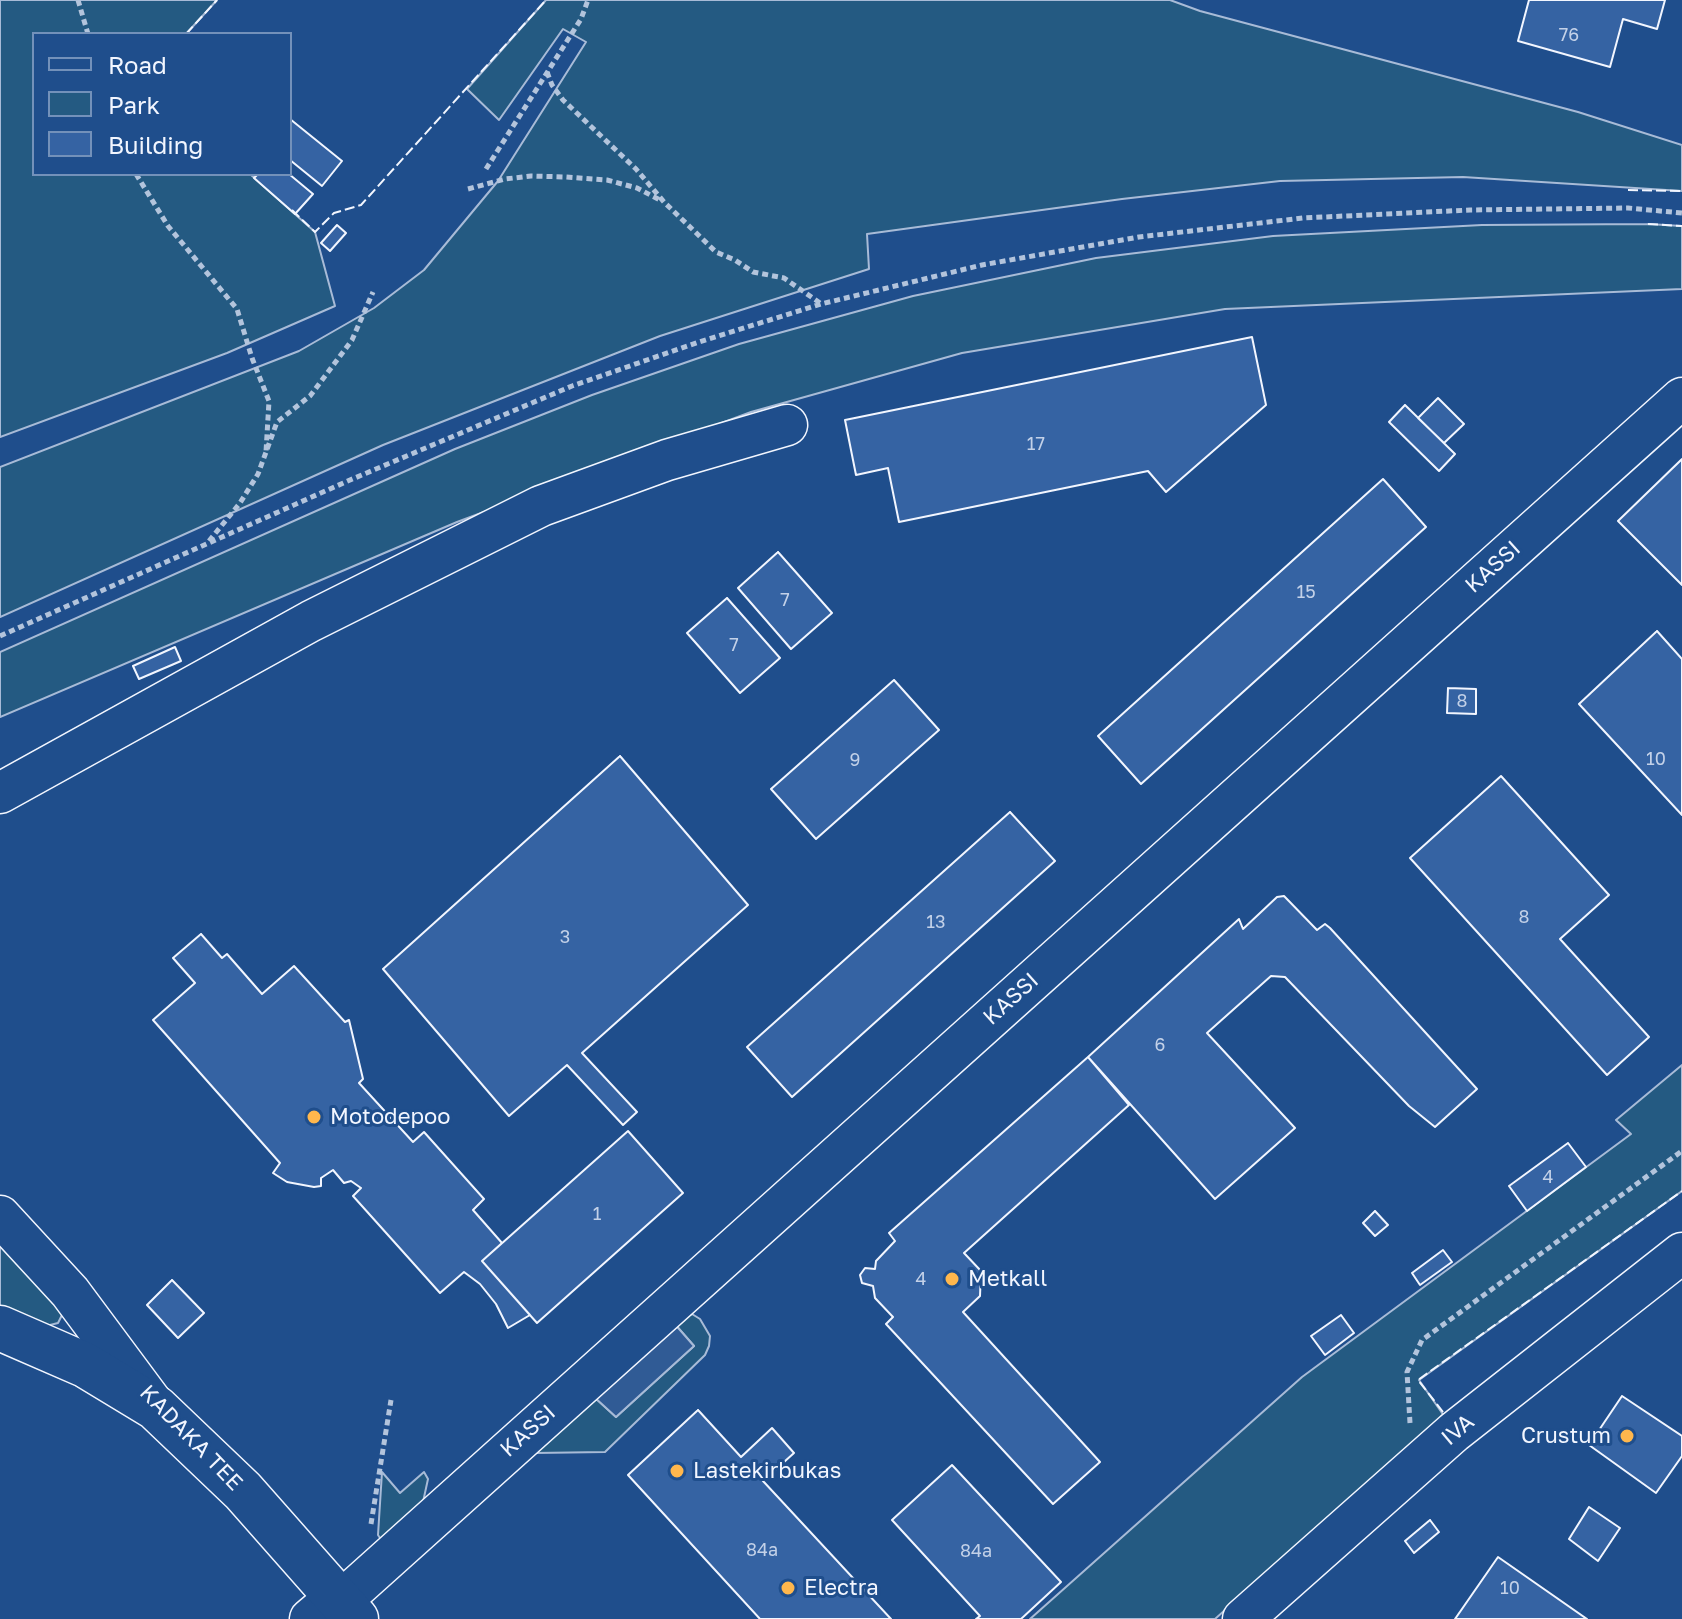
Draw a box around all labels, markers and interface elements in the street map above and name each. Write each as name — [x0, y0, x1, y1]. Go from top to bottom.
house number: 76 — [1559, 24, 1579, 46]
legend — [32, 32, 292, 176]
text: Road — [108, 50, 167, 79]
text: Park — [108, 90, 160, 119]
text: Building — [108, 130, 203, 159]
house number: 17 — [1027, 433, 1045, 455]
street label: KASSI — [1460, 535, 1526, 599]
house number: 15 — [1296, 581, 1316, 603]
house number: 7 — [780, 589, 790, 611]
house number: 7 — [729, 634, 739, 656]
house number: 8 — [1457, 690, 1467, 712]
house number: 10 — [1646, 748, 1666, 770]
house number: 9 — [850, 749, 860, 771]
house number: 8 — [1519, 906, 1529, 928]
house number: 13 — [926, 911, 946, 933]
house number: 3 — [560, 926, 570, 948]
street label: KASSI — [978, 967, 1044, 1031]
house number: 6 — [1155, 1034, 1165, 1056]
place label: Motodepoo — [330, 1104, 450, 1130]
marker: Motodepoo — [305, 1108, 323, 1126]
house number: 4 — [1543, 1166, 1553, 1188]
house number: 1 — [593, 1203, 601, 1225]
place label: Metkall — [968, 1266, 1047, 1292]
house number: 4 — [916, 1268, 926, 1290]
marker: Metkall — [943, 1270, 961, 1288]
street label: KADAKA TEE — [134, 1380, 248, 1496]
street label: KASSI — [495, 1399, 561, 1463]
street label: IVA — [1436, 1409, 1480, 1451]
place label: Crustum — [1521, 1423, 1611, 1449]
marker: Crustum — [1618, 1427, 1636, 1445]
place label: Lastekirbukas — [693, 1458, 841, 1484]
marker: Lastekirbukas — [668, 1462, 686, 1480]
house number: 84a — [746, 1539, 778, 1561]
house number: 84a — [960, 1540, 992, 1562]
place label: Electra — [804, 1575, 879, 1601]
house number: 10 — [1500, 1577, 1520, 1599]
marker: Electra — [779, 1579, 797, 1597]

